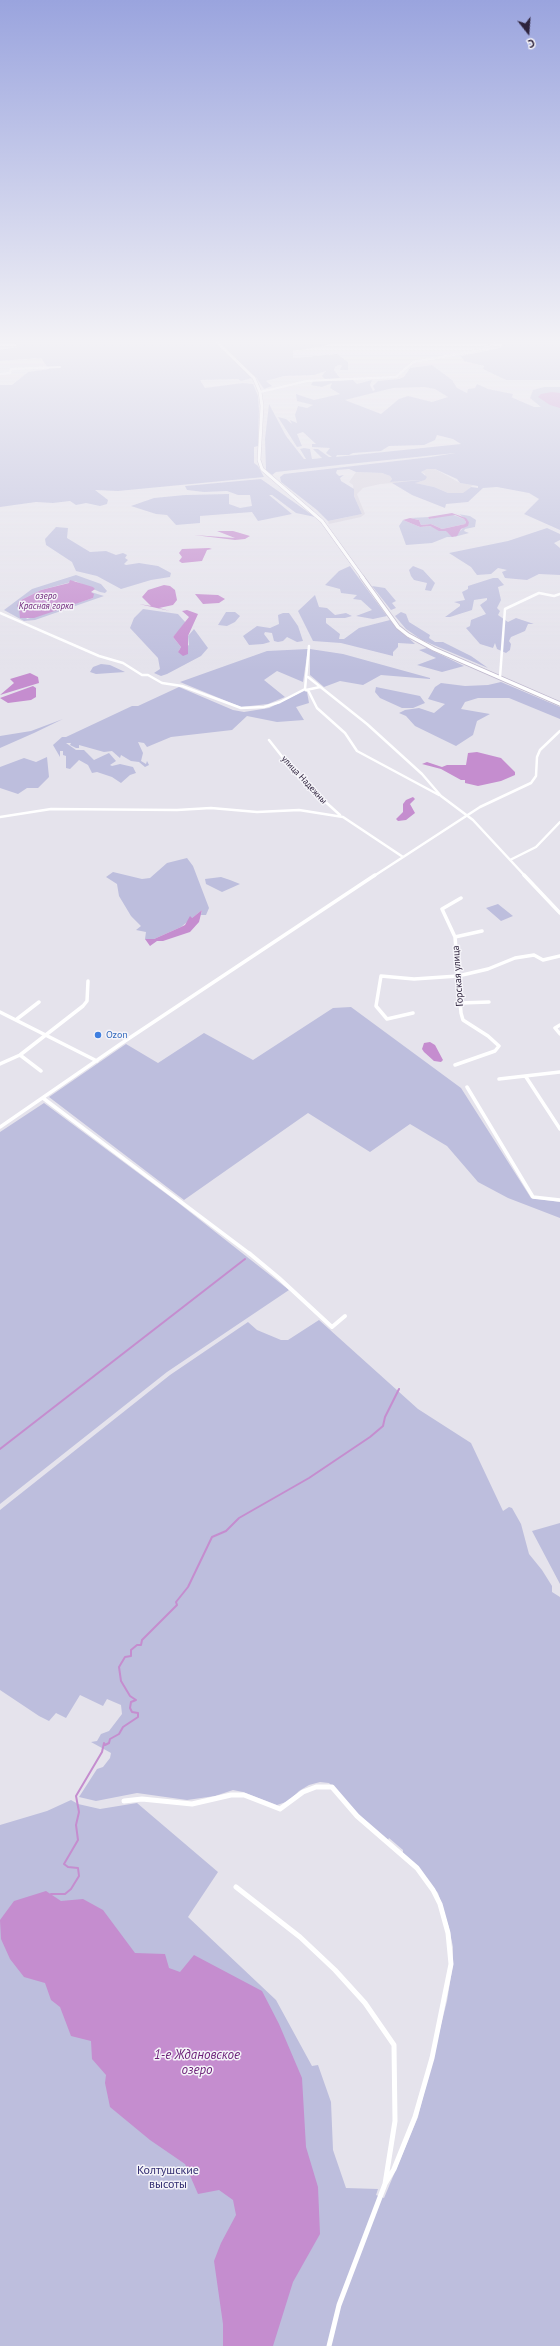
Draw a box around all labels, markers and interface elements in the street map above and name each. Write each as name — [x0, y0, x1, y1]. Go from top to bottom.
north arrow — [508, 12, 548, 52]
text: С — [527, 36, 536, 51]
water label: озеро Красная горка — [19, 591, 73, 612]
street label: улица Надежны — [279, 754, 329, 806]
street label: Горская улица — [450, 945, 466, 1007]
place label: Ozon — [106, 1029, 128, 1041]
marker: Ozon — [93, 1030, 103, 1040]
water label: 1-е Ждановское озеро — [154, 2047, 240, 2078]
park label: Колтушские высоты — [137, 2164, 199, 2192]

